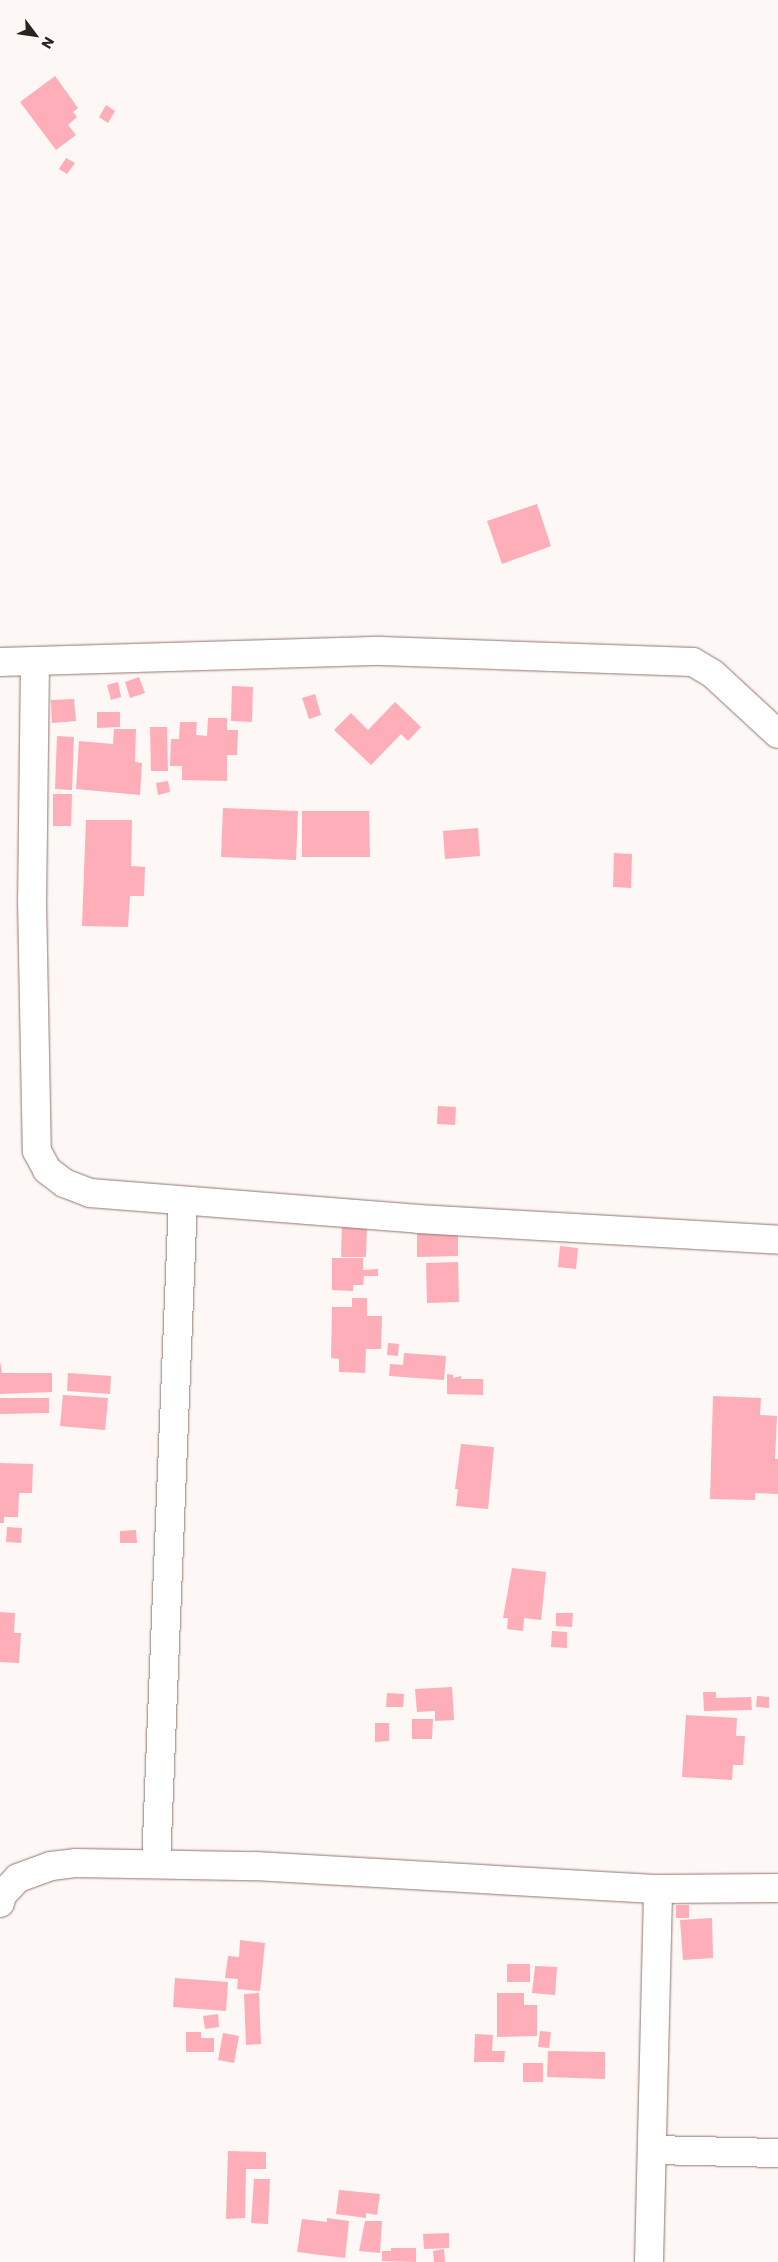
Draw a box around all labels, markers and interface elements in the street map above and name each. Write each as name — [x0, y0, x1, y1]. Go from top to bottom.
north arrow — [10, 10, 60, 60]
text: N — [37, 33, 59, 52]

